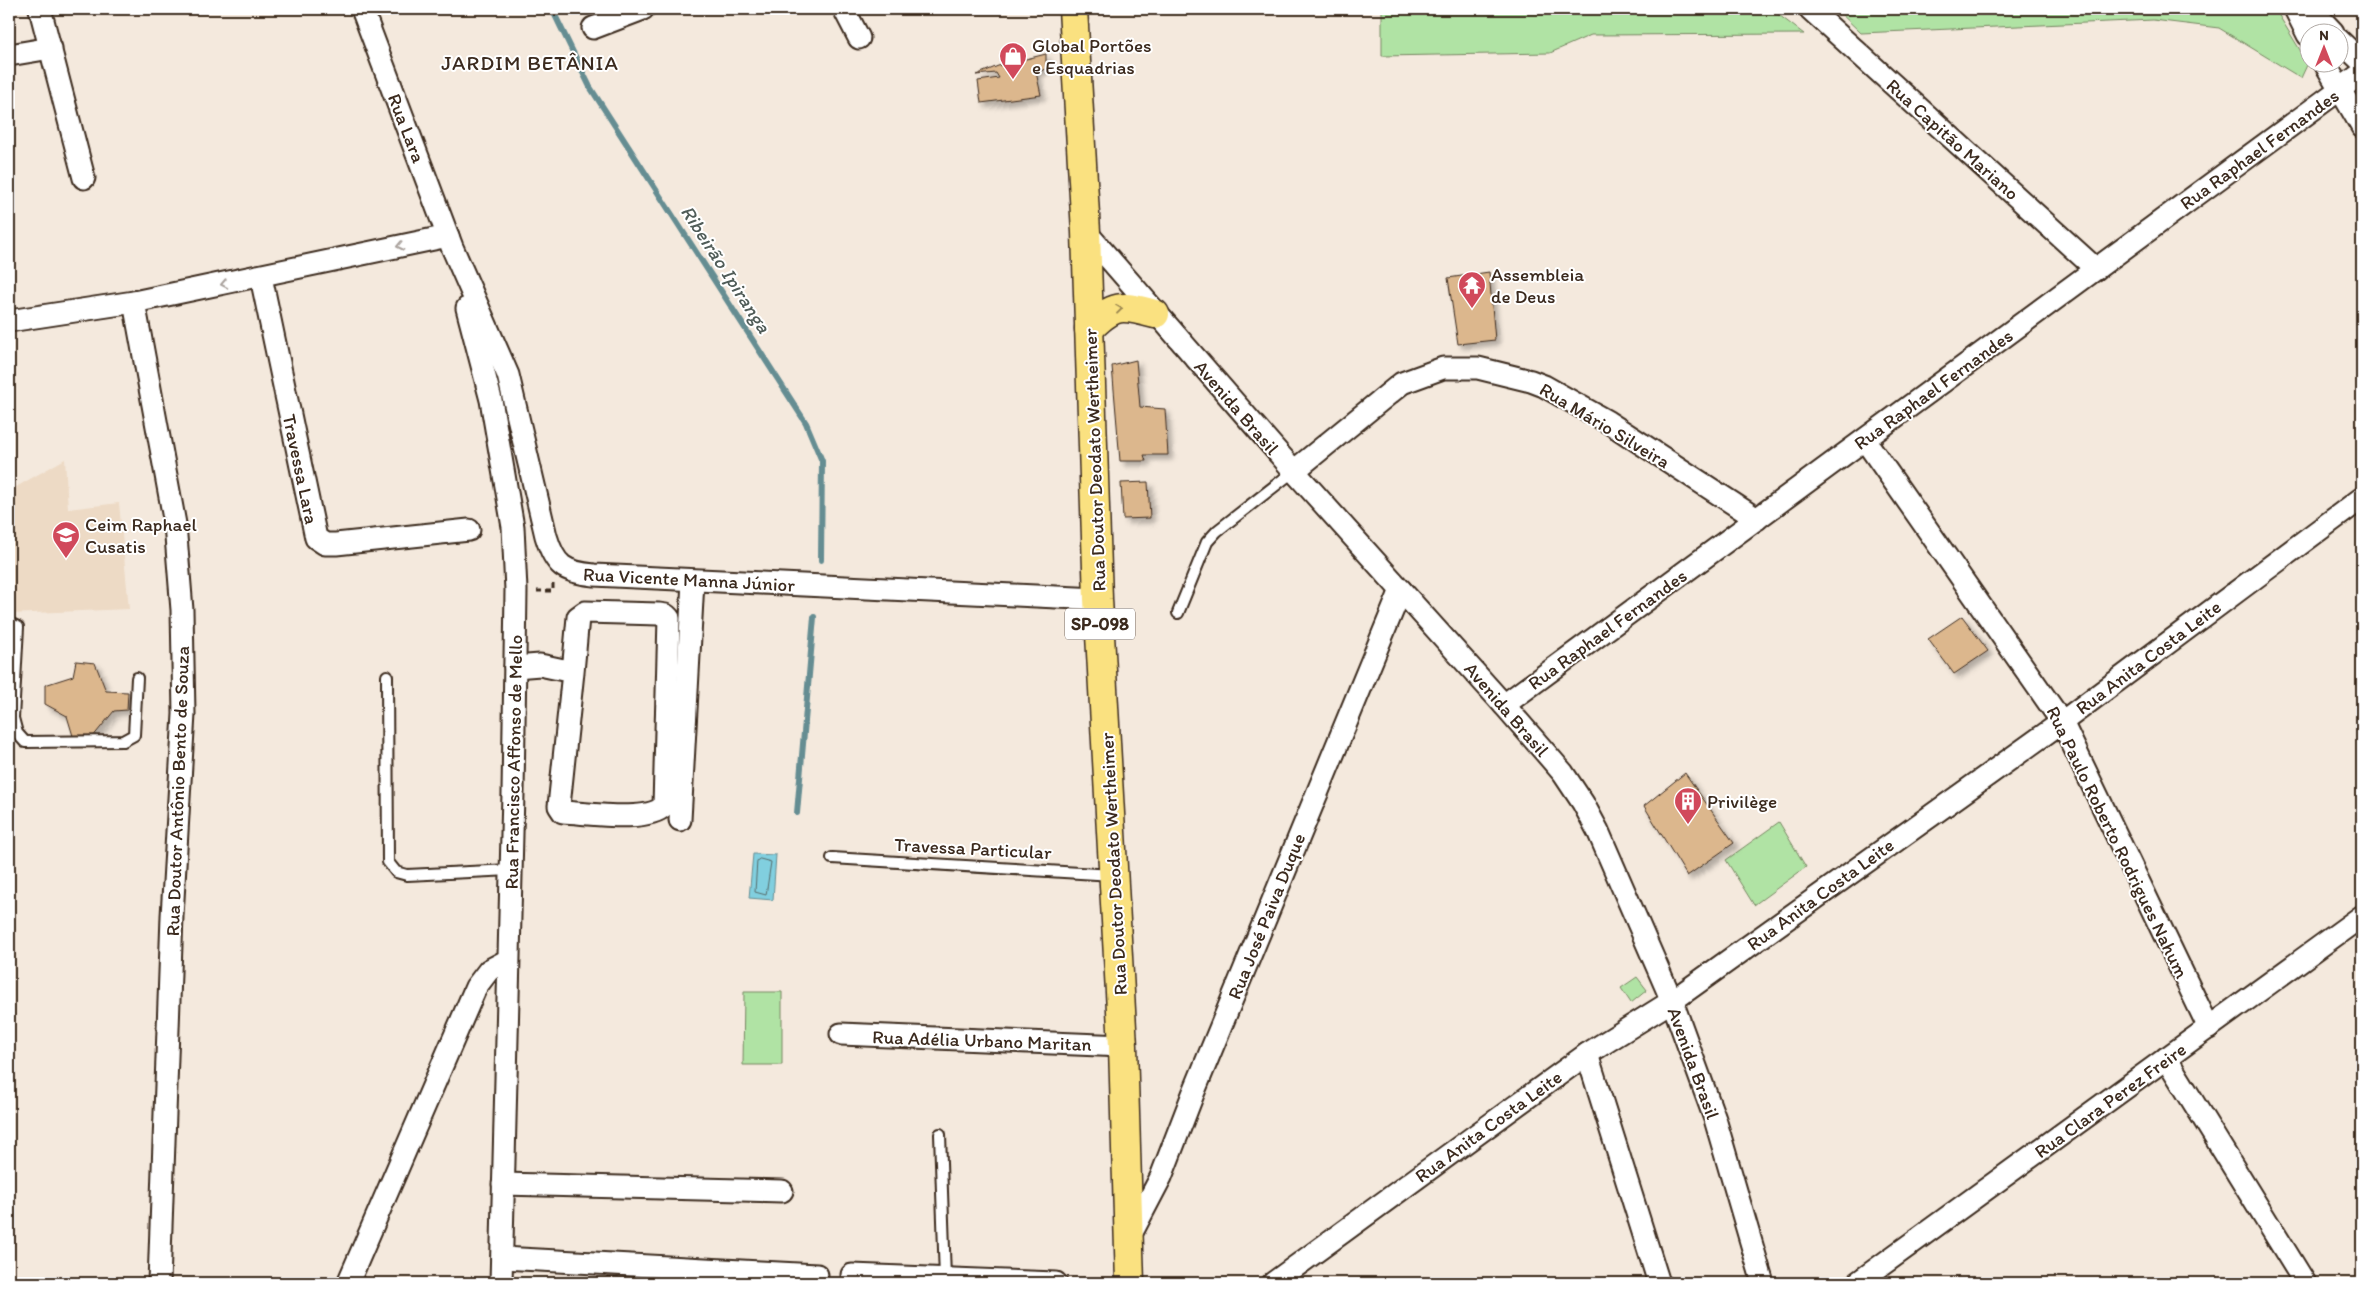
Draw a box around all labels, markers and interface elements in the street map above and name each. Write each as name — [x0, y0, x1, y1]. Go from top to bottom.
north arrow — [2298, 22, 2348, 72]
text: N — [2319, 27, 2329, 44]
place label: Global Portões e Esquadrias — [1032, 34, 1152, 79]
shop icon: Global Portões e Esquadrias — [998, 41, 1028, 80]
district label: JARDIM BETÂNIA — [441, 50, 619, 75]
street label: Rua Capitão Mariano — [1882, 74, 2024, 205]
street label: Rua Raphael Fernandes — [2175, 84, 2343, 215]
street label: Rua Lara — [383, 90, 430, 166]
water label: Ribeirão Ipiranga — [676, 201, 777, 338]
one-way arrow — [396, 240, 405, 251]
place label: Assembleia de Deus — [1491, 263, 1584, 308]
temple icon: Assembleia de Deus — [1457, 270, 1487, 309]
one-way arrow — [220, 279, 229, 289]
one-way arrow — [1115, 304, 1123, 315]
street label: Rua Raphael Fernandes — [1849, 324, 2017, 455]
street label: Rua Doutor Deodato Wertheimer — [1078, 328, 1111, 592]
street label: Avenida Brasil — [1189, 355, 1284, 460]
street label: Rua Mário Silveira — [1535, 377, 1674, 473]
street label: Travessa Lara — [278, 412, 323, 526]
place label: Ceim Raphael Cusatis — [85, 513, 197, 558]
school or university icon: Ceim Raphael Cusatis — [51, 520, 81, 559]
street label: Rua Vicente Manna Júnior — [582, 562, 796, 597]
street label: Rua Raphael Fernandes — [1523, 564, 1691, 695]
street label: Rua Anita Costa Leite — [2071, 595, 2226, 720]
road number: SP-098 — [1065, 608, 1135, 640]
street label: Rua Francisco Affonso de Mello — [500, 634, 527, 890]
street label: Rua Doutor Antônio Bento de Souza — [161, 645, 194, 937]
street label: Avenida Brasil — [1459, 657, 1554, 762]
street label: Rua Paulo Roberto Rodrigues Nahum — [2041, 702, 2194, 982]
street label: Rua Doutor Deodato Wertheimer — [1095, 732, 1132, 996]
building icon: Privilège — [1673, 786, 1703, 825]
place label: Privilège — [1707, 790, 1777, 813]
street label: Rua José Paiva Duque — [1223, 830, 1310, 1003]
street label: Travessa Particular — [894, 833, 1053, 864]
street label: Rua Anita Costa Leite — [1742, 833, 1898, 955]
street label: Avenida Brasil — [1663, 1004, 1725, 1123]
street label: Rua Adélia Urbano Maritan — [872, 1025, 1092, 1056]
street label: Rua Clara Perez Freire — [2030, 1038, 2191, 1163]
street label: Rua Anita Costa Leite — [1410, 1065, 1566, 1187]

